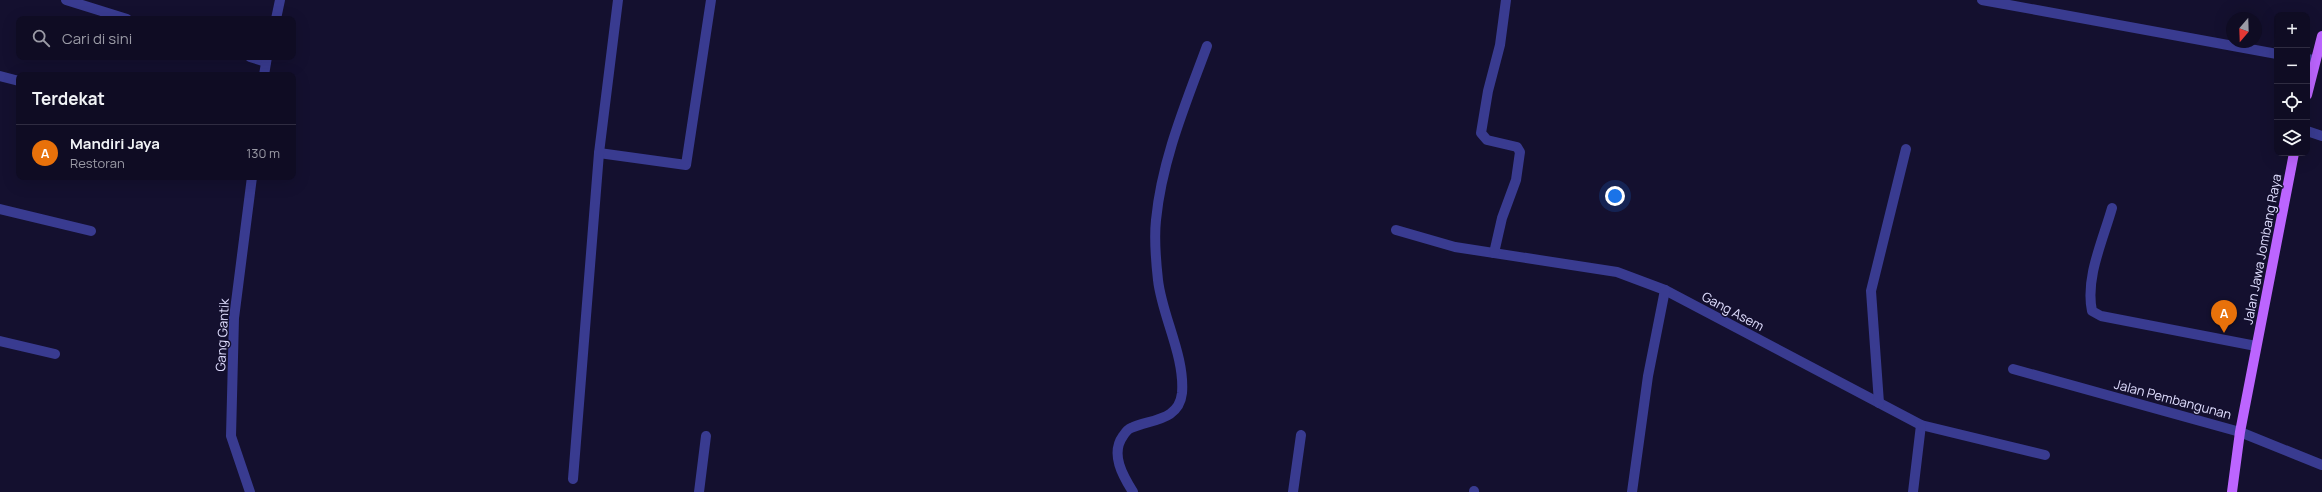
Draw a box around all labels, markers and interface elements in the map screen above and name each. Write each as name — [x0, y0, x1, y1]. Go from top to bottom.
north arrow — [2226, 12, 2262, 48]
map controls — [2274, 12, 2310, 156]
button: + — [2274, 12, 2310, 48]
search box — [16, 16, 296, 60]
icon: search — [30, 27, 52, 49]
text: Cari di sini — [62, 28, 132, 49]
button: − — [2274, 48, 2310, 84]
button: locate — [2274, 84, 2310, 120]
text: Terdekat — [32, 87, 105, 110]
button: layers — [2274, 120, 2310, 156]
text: Mandiri Jaya — [70, 133, 160, 154]
text: A — [41, 144, 49, 162]
text: 130 m — [246, 144, 280, 162]
text: Restoran — [70, 154, 125, 172]
street label: Jalan Jawa Jombang Raya — [2239, 172, 2285, 326]
your location — [1605, 186, 1625, 206]
street label: Gang Asem — [1699, 287, 1767, 335]
street label: Gang Gantik — [211, 297, 233, 372]
pin: A — [2211, 300, 2237, 333]
street label: Jalan Pembangunan — [2112, 375, 2234, 423]

